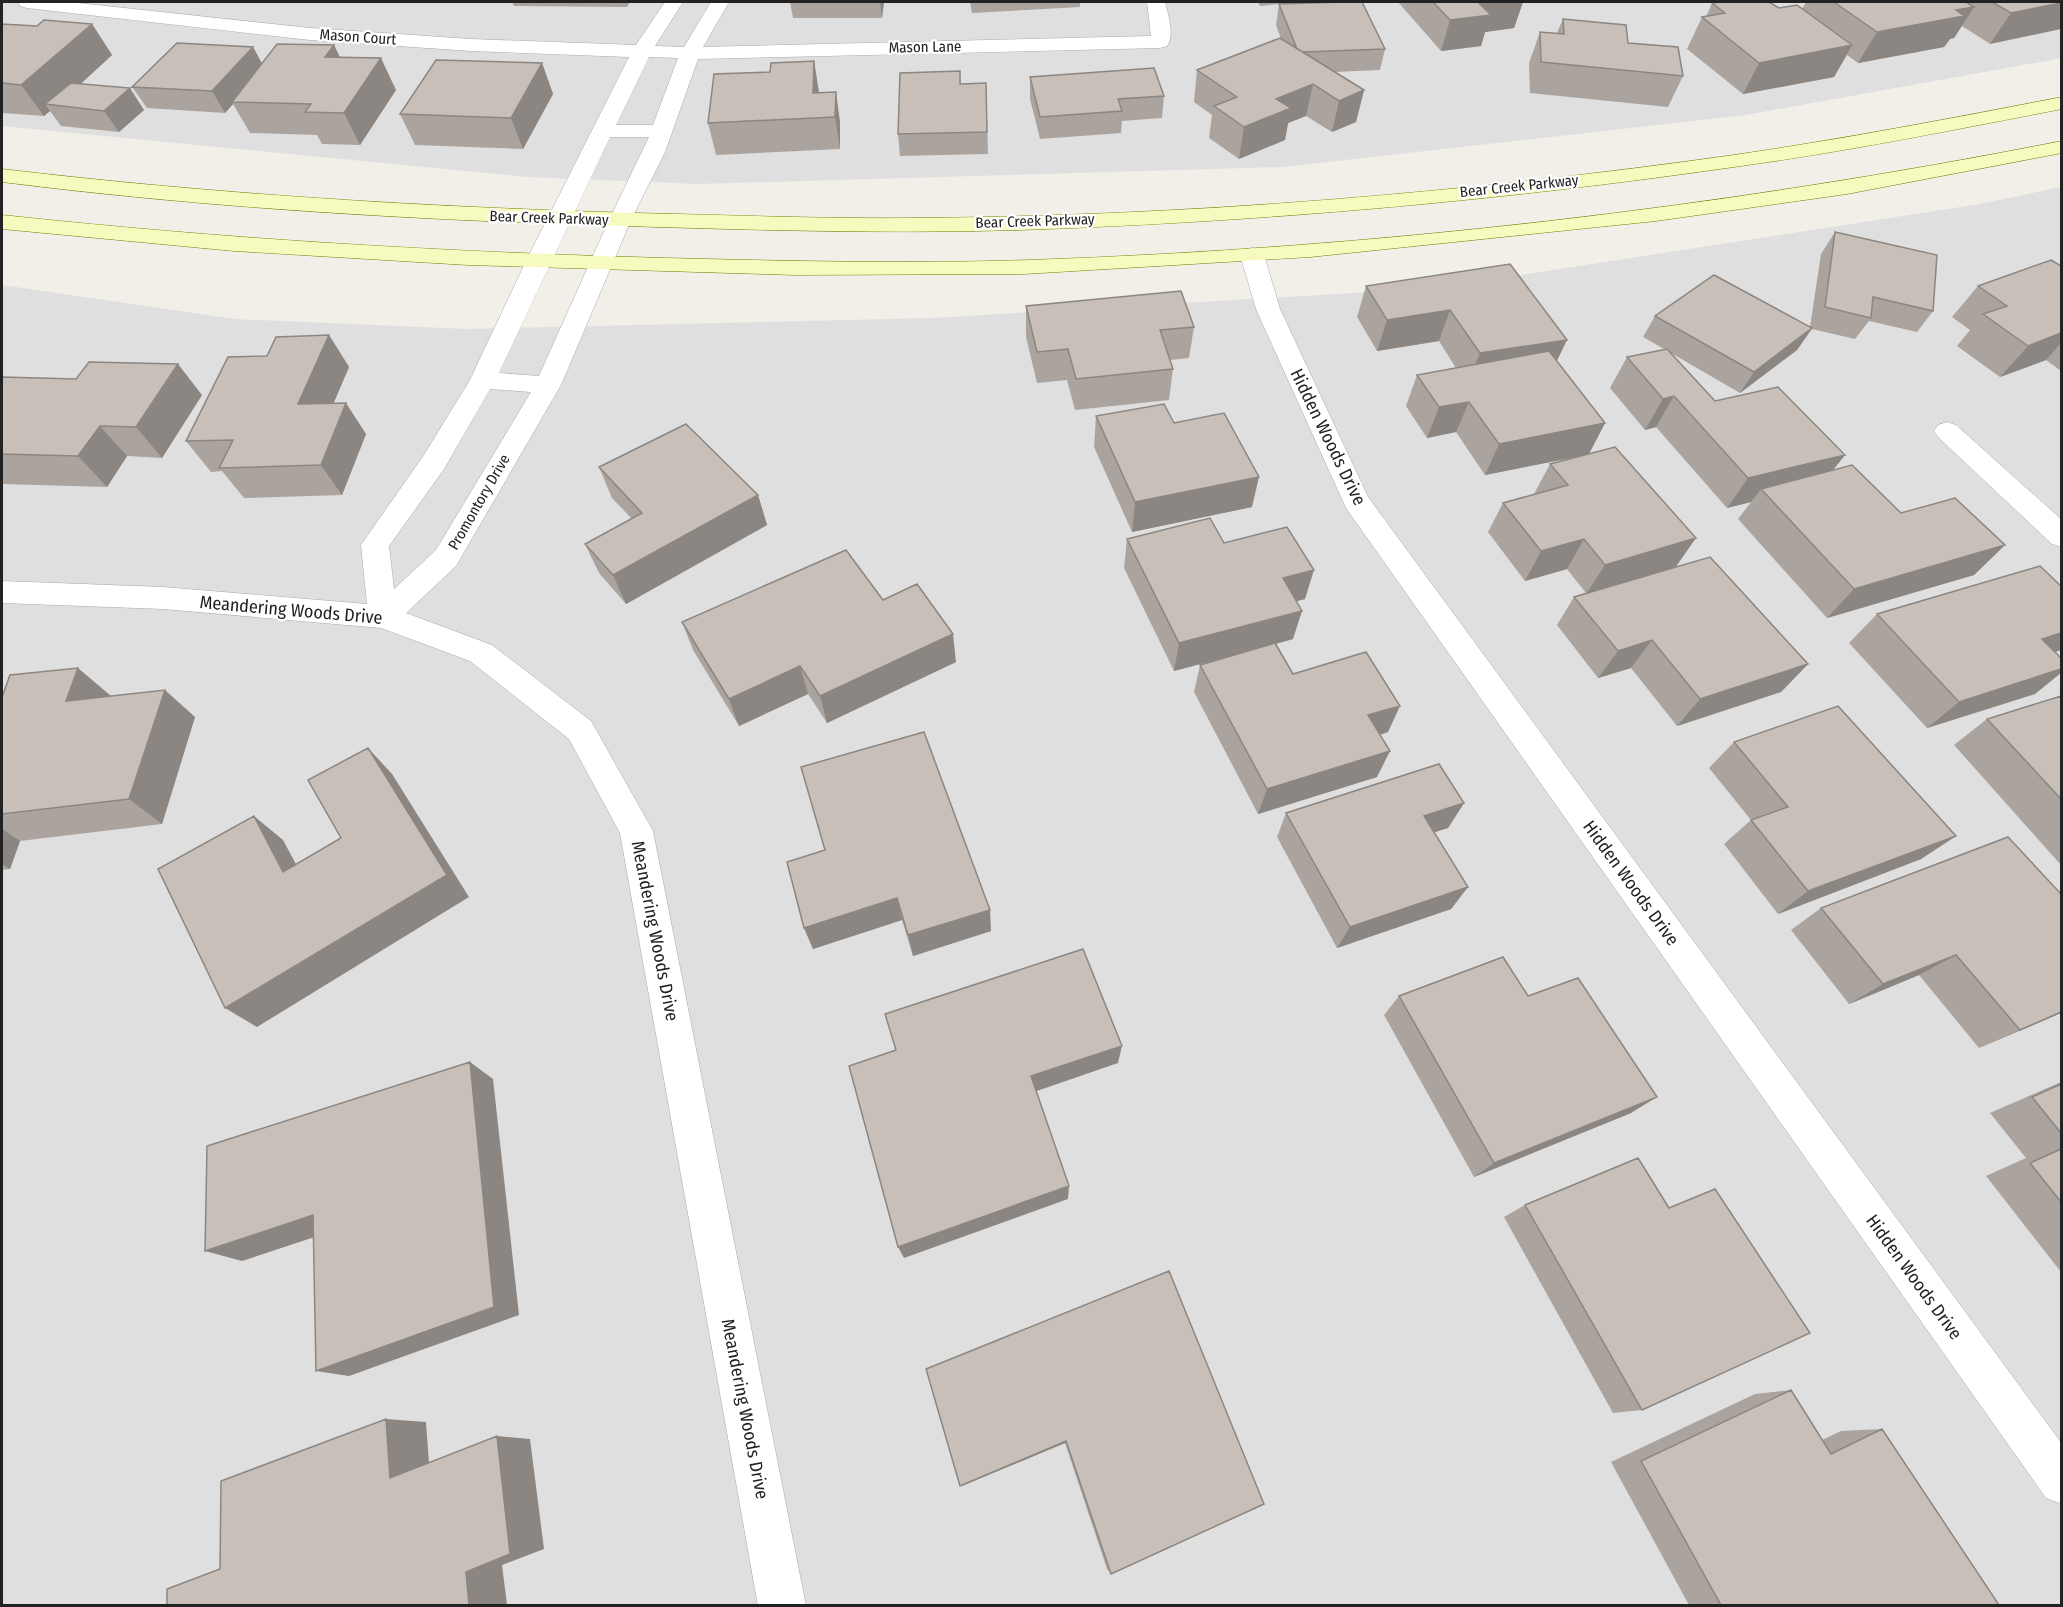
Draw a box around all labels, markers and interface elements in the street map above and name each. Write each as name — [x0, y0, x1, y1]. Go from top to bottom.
street label: Mason Court — [319, 25, 397, 49]
street label: Mason Lane — [888, 37, 962, 57]
street label: Bear Creek Parkway — [1459, 171, 1580, 201]
street label: Bear Creek Parkway — [489, 207, 609, 229]
street label: Bear Creek Parkway — [975, 210, 1095, 232]
street label: Hidden Woods Drive — [1285, 365, 1371, 509]
street label: Promontory Drive — [444, 451, 514, 553]
street label: Meandering Woods Drive — [199, 591, 383, 629]
street label: Hidden Woods Drive — [1578, 816, 1684, 950]
street label: Meandering Woods Drive — [627, 839, 683, 1023]
street label: Hidden Woods Drive — [1861, 1210, 1967, 1344]
street label: Meandering Woods Drive — [717, 1317, 773, 1501]

